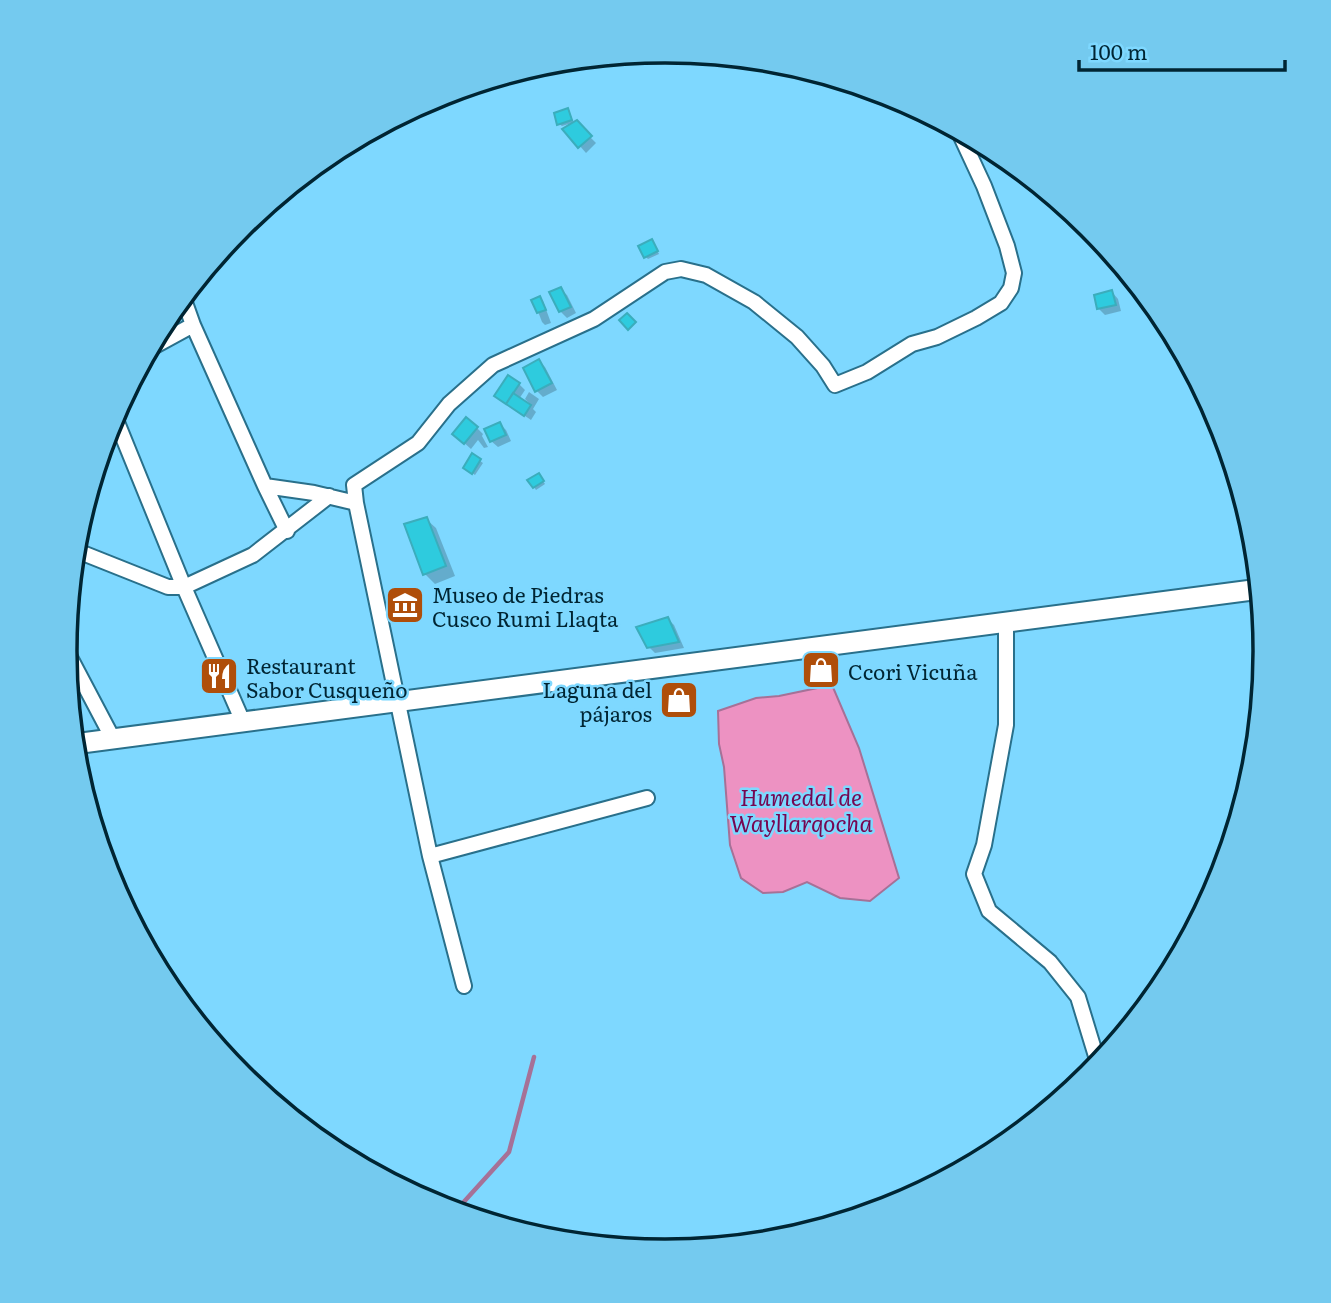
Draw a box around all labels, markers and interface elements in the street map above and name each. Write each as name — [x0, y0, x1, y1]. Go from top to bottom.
scale bar — [1079, 28, 1286, 72]
text: 100 m — [1090, 35, 1147, 66]
place label: Museo de Piedras Cusco Rumi Llaqta — [432, 578, 619, 633]
museum icon: Museo de Piedras Cusco Rumi Llaqta — [384, 584, 426, 626]
place label: Restaurant Sabor Cusqueño — [246, 649, 408, 704]
shop icon: Ccori Vicuña — [800, 649, 842, 691]
restaurant icon: Restaurant Sabor Cusqueño — [198, 655, 240, 697]
place label: Ccori Vicuña — [848, 655, 978, 686]
place label: Laguna del pájaros — [543, 673, 652, 728]
shop icon: Laguna del pájaros — [658, 679, 700, 721]
water label: Humedal de Wayllarqocha — [729, 779, 873, 839]

